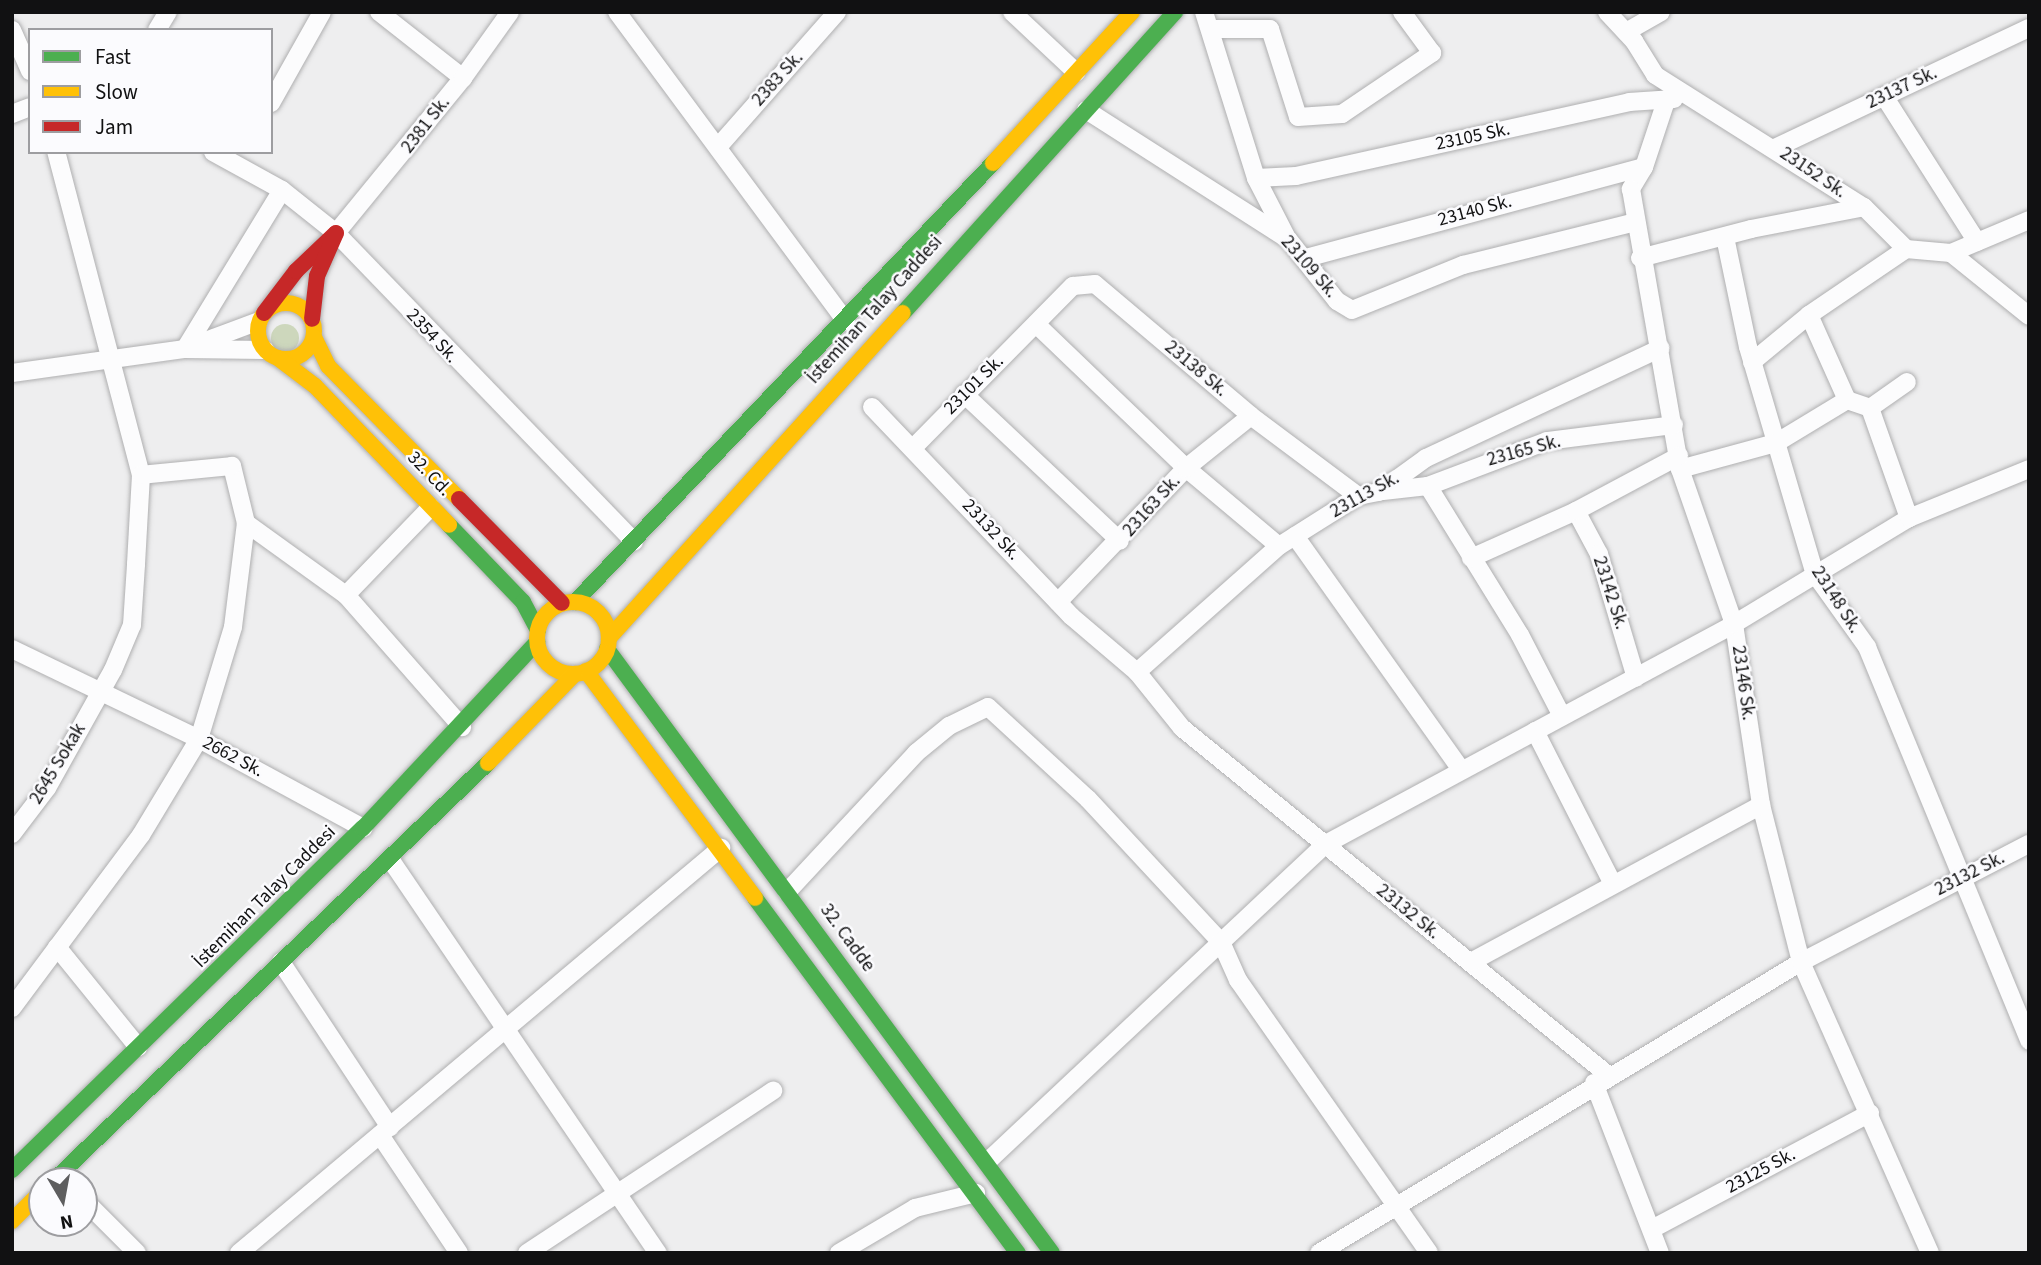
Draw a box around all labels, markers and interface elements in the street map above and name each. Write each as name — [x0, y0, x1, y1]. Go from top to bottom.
legend — [28, 28, 273, 154]
text: Fast — [95, 42, 131, 72]
street label: 2383 Sk. — [747, 47, 809, 111]
street label: 23137 Sk. — [1863, 62, 1941, 114]
text: Slow — [95, 77, 138, 107]
street label: 2381 Sk. — [397, 92, 455, 158]
text: Jam — [95, 112, 133, 142]
street label: 23105 Sk. — [1434, 118, 1512, 156]
street label: 23152 Sk. — [1775, 142, 1851, 204]
street label: 23140 Sk. — [1436, 190, 1514, 232]
street label: İstemihan Talay Caddesi — [802, 231, 948, 389]
street label: 23109 Sk. — [1276, 231, 1342, 303]
street label: 2354 Sk. — [401, 304, 463, 368]
street label: 23138 Sk. — [1160, 336, 1232, 402]
street label: 23101 Sk. — [939, 350, 1009, 420]
street label: 23165 Sk. — [1485, 430, 1563, 472]
street label: 32. Cd. — [402, 447, 456, 501]
street label: 23113 Sk. — [1326, 467, 1404, 523]
street label: 23163 Sk. — [1118, 470, 1186, 542]
street label: 23132 Sk. — [957, 495, 1025, 565]
street label: 23142 Sk. — [1587, 554, 1633, 632]
street label: 23148 Sk. — [1806, 562, 1866, 638]
street label: 23146 Sk. — [1726, 644, 1760, 722]
street label: 2645 Sokak — [25, 719, 91, 809]
street label: 2662 Sk. — [198, 731, 268, 783]
street label: İstemihan Talay Caddesi — [189, 821, 341, 973]
street label: 23132 Sk. — [1931, 847, 2009, 901]
street label: 23132 Sk. — [1371, 879, 1445, 945]
street label: 32. Cadde — [815, 900, 879, 976]
street label: 23125 Sk. — [1722, 1143, 1800, 1199]
north arrow — [28, 1167, 98, 1237]
text: N — [58, 1207, 75, 1236]

